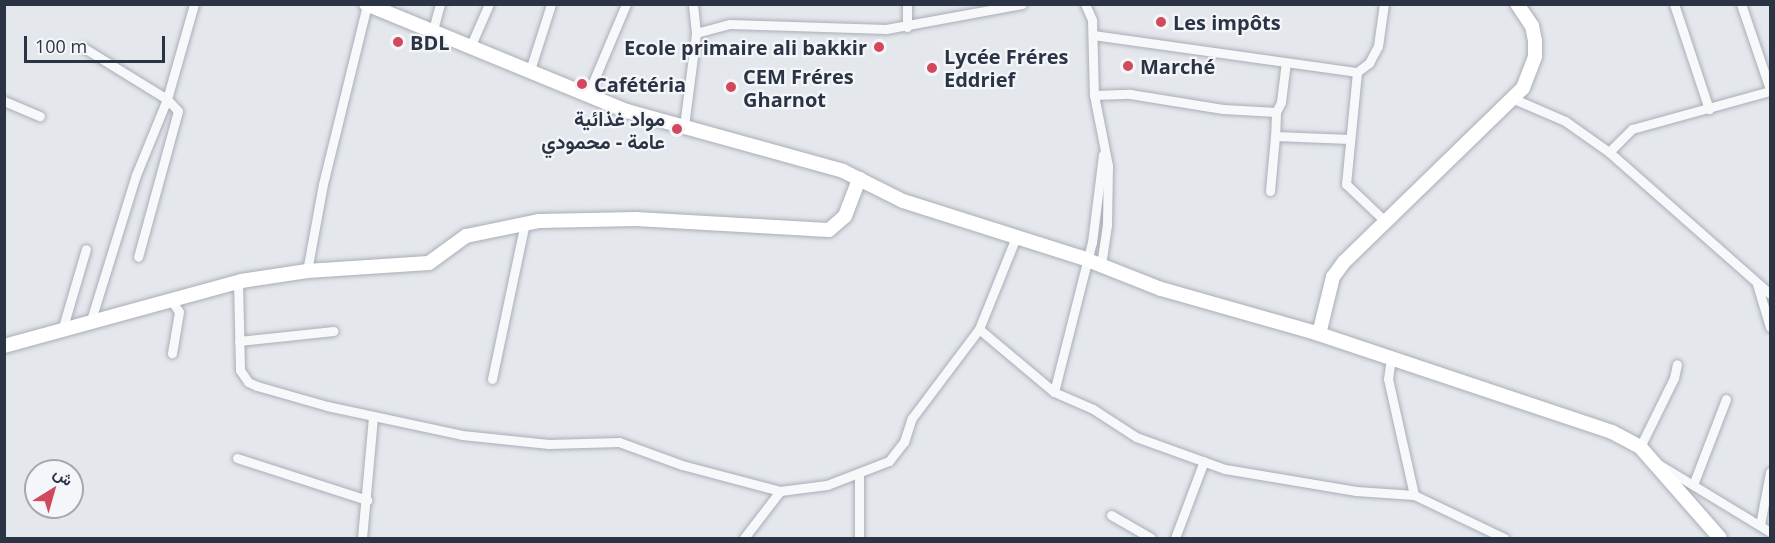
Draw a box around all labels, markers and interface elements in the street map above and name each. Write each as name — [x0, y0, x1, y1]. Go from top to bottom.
place label: Les impôts — [1173, 10, 1281, 34]
marker: Les impôts — [1154, 15, 1168, 29]
scale bar — [27, 24, 168, 62]
place label: BDL — [410, 30, 450, 54]
text: 100 m — [35, 34, 87, 58]
marker: BDL — [391, 35, 405, 49]
place label: Ecole primaire ali bakkir — [624, 35, 867, 59]
marker: Ecole primaire ali bakkir — [872, 40, 886, 54]
place label: Lycée Fréres Eddrief — [944, 45, 1069, 92]
place label: Marché — [1140, 54, 1215, 78]
marker: Marché — [1121, 59, 1135, 73]
marker: Lycée Fréres Eddrief — [925, 61, 939, 75]
place label: CEM Fréres Gharnot — [743, 64, 854, 111]
place label: Cafétéria — [594, 72, 686, 96]
marker: Cafétéria — [575, 77, 589, 91]
marker: CEM Fréres Gharnot — [724, 80, 738, 94]
place label: مواد غذائية عامة - محمودي — [541, 106, 665, 153]
marker: مواد غذائية عامة - محمودي — [670, 122, 684, 136]
north arrow — [24, 459, 84, 519]
text: ش — [49, 462, 78, 491]

